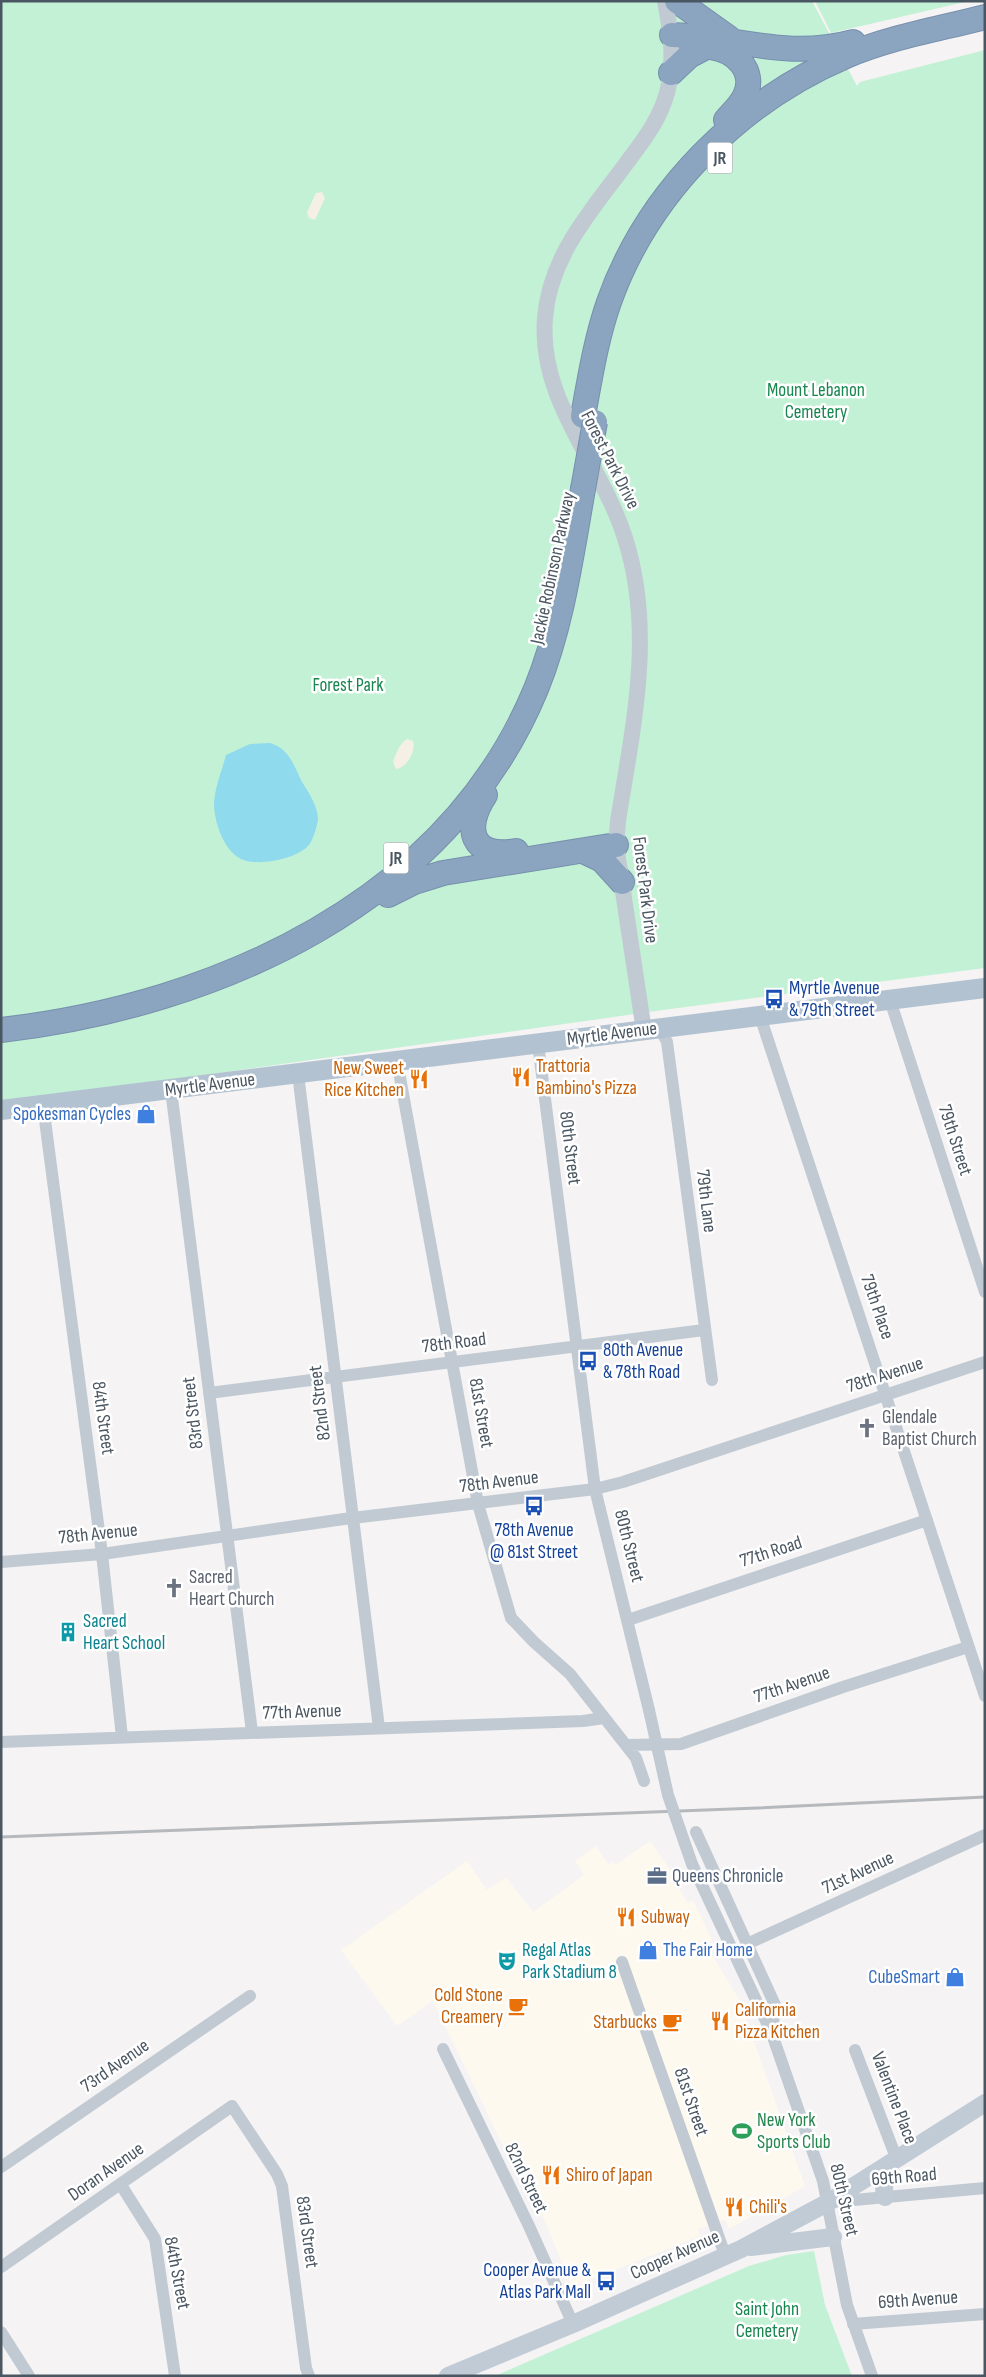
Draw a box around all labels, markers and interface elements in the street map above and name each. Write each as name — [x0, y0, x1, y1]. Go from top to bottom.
road number: JR — [708, 142, 732, 174]
park label: Mount Lebanon Cemetery — [767, 379, 865, 424]
street label: Forest Park Drive — [575, 407, 645, 513]
street label: Jackie Robinson Parkway — [525, 489, 580, 647]
park label: Forest Park — [312, 674, 384, 697]
street label: Forest Park Drive — [627, 835, 663, 945]
road number: JR — [384, 842, 408, 874]
place label: Myrtle Avenue & 79th Street — [789, 977, 880, 1022]
bus stop icon: Myrtle Avenue & 79th Street — [763, 988, 785, 1010]
street label: Myrtle Avenue — [566, 1017, 658, 1051]
place label: Trattoria Bambino's Pizza — [536, 1055, 637, 1100]
place label: New Sweet Rice Kitchen — [324, 1057, 404, 1102]
restaurant icon: Trattoria Bambino's Pizza — [510, 1066, 532, 1088]
street label: Myrtle Avenue — [164, 1068, 256, 1102]
restaurant icon: New Sweet Rice Kitchen — [408, 1068, 430, 1090]
street label: 79th Street — [933, 1102, 977, 1179]
place label: Spokesman Cycles — [13, 1103, 131, 1126]
shop icon: Spokesman Cycles — [135, 1103, 157, 1125]
street label: 80th Street — [554, 1110, 586, 1186]
street label: 79th Lane — [691, 1168, 721, 1234]
street label: 79th Place — [855, 1272, 899, 1342]
street label: 78th Road — [421, 1328, 487, 1358]
place label: 80th Avenue & 78th Road — [603, 1339, 683, 1384]
bus stop icon: 80th Avenue & 78th Road — [577, 1350, 599, 1372]
street label: 78th Avenue — [844, 1352, 926, 1398]
street label: 82nd Street — [304, 1364, 336, 1442]
street label: 83rd Street — [177, 1375, 209, 1450]
street label: 81st Street — [464, 1376, 498, 1450]
street label: 84th Street — [86, 1380, 120, 1456]
place label: Glendale Baptist Church — [882, 1406, 977, 1451]
church icon: Glendale Baptist Church — [856, 1417, 878, 1439]
street label: 78th Avenue — [458, 1466, 540, 1498]
bus stop icon: 78th Avenue @ 81st Street — [523, 1495, 545, 1517]
street label: 80th Street — [609, 1507, 649, 1585]
street label: 78th Avenue — [57, 1518, 139, 1550]
place label: 78th Avenue @ 81st Street — [490, 1519, 578, 1564]
street label: 77th Road — [737, 1531, 805, 1573]
place label: Sacred Heart Church — [189, 1566, 274, 1611]
church icon: Sacred Heart Church — [163, 1577, 185, 1599]
place label: Sacred Heart School — [83, 1610, 165, 1655]
building icon: Sacred Heart School — [57, 1621, 79, 1643]
street label: 77th Avenue — [751, 1661, 833, 1709]
street label: 77th Avenue — [262, 1699, 342, 1725]
street label: 71st Avenue — [819, 1846, 897, 1900]
office icon: Queens Chronicle — [646, 1865, 668, 1887]
place label: Queens Chronicle — [672, 1865, 783, 1888]
restaurant icon: Subway — [615, 1906, 637, 1928]
place label: Subway — [641, 1906, 690, 1929]
place label: Regal Atlas Park Stadium 8 — [522, 1939, 617, 1984]
shop icon: The Fair Home — [637, 1939, 659, 1961]
place label: The Fair Home — [663, 1939, 753, 1962]
theatre icon: Regal Atlas Park Stadium 8 — [496, 1950, 518, 1972]
place label: CubeSmart — [868, 1966, 940, 1989]
shop icon: CubeSmart — [944, 1966, 966, 1988]
place label: Cold Stone Creamery — [434, 1984, 504, 2029]
cafe icon: Cold Stone Creamery — [507, 1995, 529, 2017]
place label: California Pizza Kitchen — [735, 1999, 820, 2044]
restaurant icon: California Pizza Kitchen — [709, 2010, 731, 2032]
place label: Starbucks — [593, 2011, 657, 2034]
cafe icon: Starbucks — [661, 2011, 683, 2033]
street label: 73rd Avenue — [76, 2034, 154, 2098]
street label: Valentine Place — [866, 2049, 922, 2147]
street label: 81st Street — [669, 2065, 713, 2139]
place label: New York Sports Club — [757, 2109, 831, 2154]
sports icon: New York Sports Club — [731, 2120, 753, 2142]
street label: Doran Avenue — [64, 2138, 148, 2206]
street label: 82nd Street — [499, 2139, 553, 2217]
street label: 80th Street — [824, 2161, 864, 2239]
street label: 69th Road — [870, 2163, 938, 2191]
restaurant icon: Shiro of Japan — [540, 2164, 562, 2186]
place label: Shiro of Japan — [566, 2164, 653, 2187]
street label: 83rd Street — [291, 2195, 323, 2270]
restaurant icon: Chili's — [723, 2196, 745, 2218]
place label: Chili's — [749, 2196, 787, 2219]
street label: Cooper Avenue — [627, 2225, 723, 2285]
street label: 84th Street — [159, 2235, 195, 2312]
place label: Cooper Avenue & Atlas Park Mall — [483, 2259, 591, 2304]
bus stop icon: Cooper Avenue & Atlas Park Mall — [595, 2270, 617, 2292]
street label: 69th Avenue — [877, 2286, 959, 2314]
park label: Saint John Cemetery — [735, 2298, 799, 2343]

